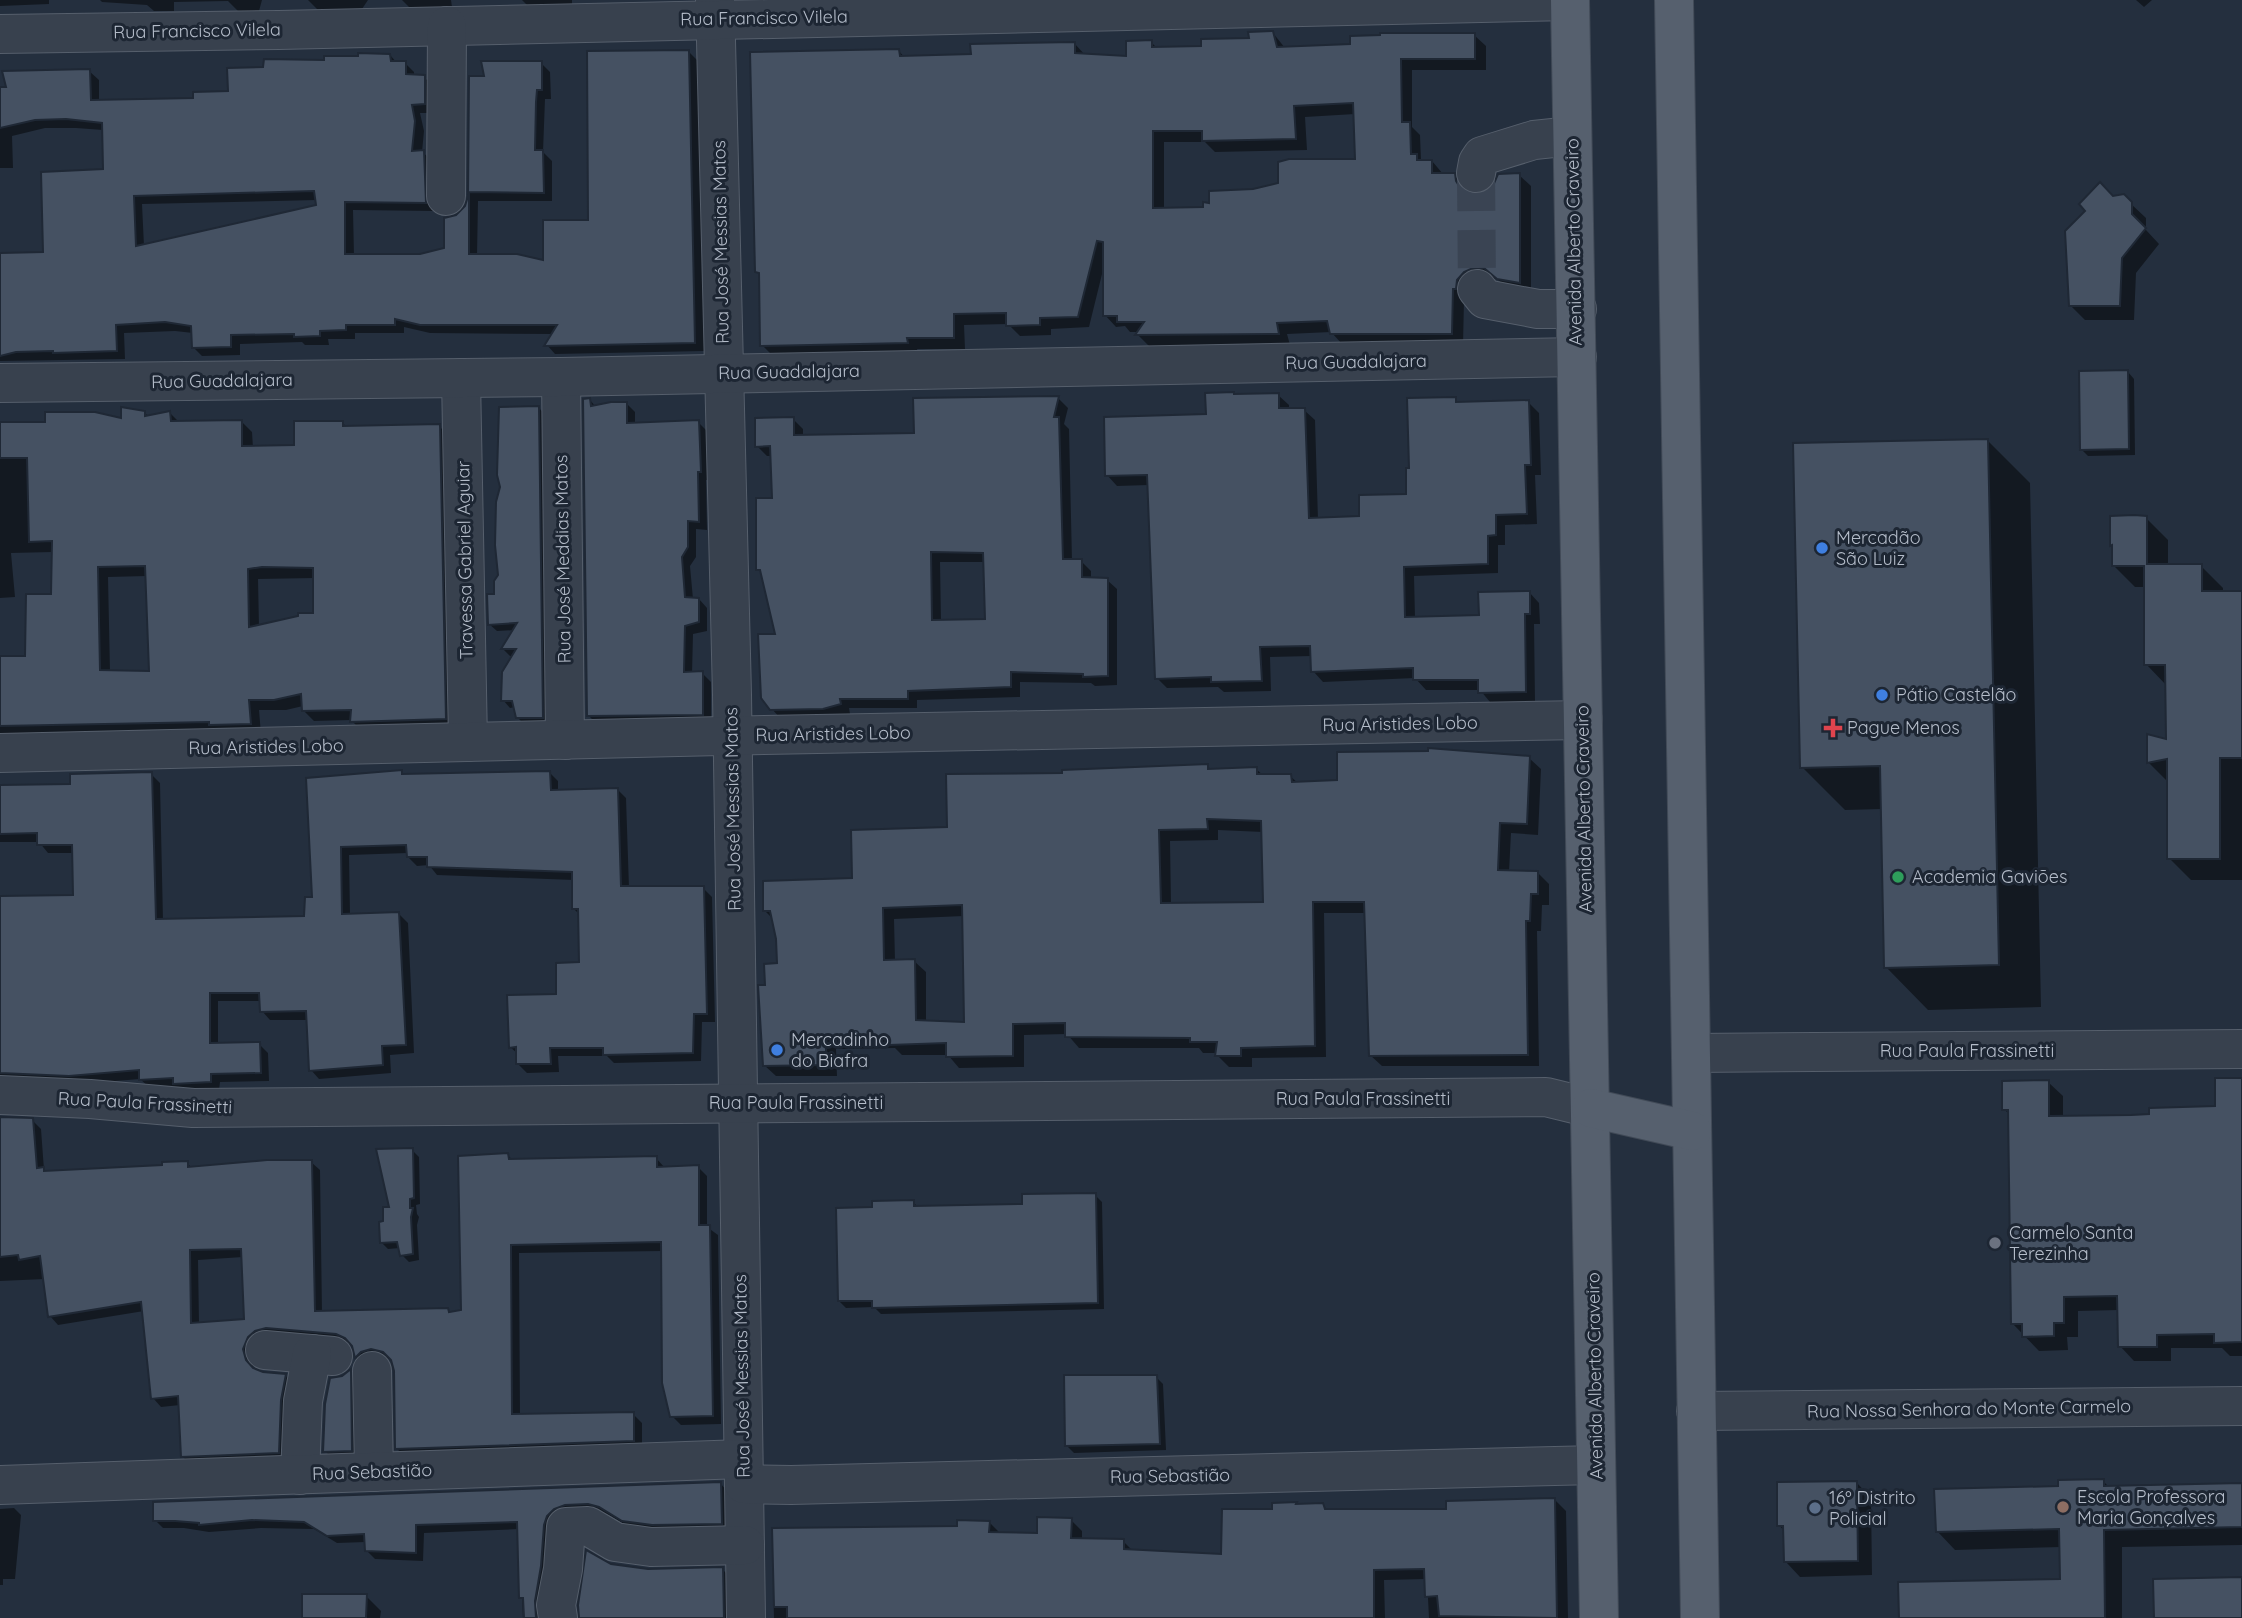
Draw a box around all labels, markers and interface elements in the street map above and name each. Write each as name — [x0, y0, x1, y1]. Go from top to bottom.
street label: Rua Francisco Vilela — [680, 5, 848, 30]
street label: Rua Francisco Vilela — [113, 18, 281, 43]
street label: Avenida Alberto Craveiro — [1560, 138, 1587, 346]
street label: Rua José Messias Matos — [707, 140, 734, 344]
street label: Rua Guadalajara — [1285, 349, 1427, 374]
street label: Rua Guadalajara — [718, 359, 860, 384]
street label: Rua Guadalajara — [151, 368, 293, 393]
street label: Rua José Meddias Matos — [549, 454, 576, 664]
street label: Travessa Gabriel Aguiar — [451, 460, 478, 660]
place label: Mercadão São Luiz — [1836, 526, 1921, 570]
marker: Mercadão São Luiz — [1814, 540, 1830, 556]
place label: Pátio Castelão — [1896, 683, 2017, 706]
marker: Pátio Castelão — [1874, 687, 1890, 703]
street label: Avenida Alberto Craveiro — [1570, 705, 1597, 913]
street label: Rua José Messias Matos — [719, 707, 746, 911]
street label: Rua Aristides Lobo — [1322, 711, 1478, 736]
place label: Pague Menos — [1847, 716, 1960, 739]
marker: Pague Menos — [1825, 720, 1841, 736]
street label: Rua Aristides Lobo — [755, 721, 911, 746]
street label: Rua Aristides Lobo — [188, 734, 344, 759]
place label: Academia Gaviões — [1912, 865, 2067, 888]
marker: Academia Gaviões — [1890, 869, 1906, 885]
place label: Mercadinho do Biafra — [791, 1028, 889, 1072]
street label: Rua Paula Frassinetti — [1880, 1039, 2054, 1062]
marker: Mercadinho do Biafra — [769, 1042, 785, 1058]
street label: Rua Paula Frassinetti — [57, 1086, 233, 1119]
street label: Rua Paula Frassinetti — [1276, 1087, 1450, 1110]
street label: Rua Paula Frassinetti — [709, 1091, 883, 1114]
place label: Carmelo Santa Terezinha — [2009, 1221, 2133, 1265]
marker: Carmelo Santa Terezinha — [1987, 1235, 2003, 1251]
street label: Avenida Alberto Craveiro — [1581, 1272, 1608, 1480]
street label: Rua José Messias Matos — [728, 1274, 755, 1478]
street label: Rua Nossa Senhora do Monte Carmelo — [1807, 1394, 2131, 1423]
street label: Rua Sebastião — [312, 1458, 432, 1485]
street label: Rua Sebastião — [1110, 1463, 1230, 1488]
place label: Escola Professora Maria Gonçalves — [2077, 1485, 2225, 1529]
place label: 16º Distrito Policial — [1829, 1486, 1916, 1530]
marker: Escola Professora Maria Gonçalves — [2055, 1499, 2071, 1515]
marker: 16º Distrito Policial — [1807, 1500, 1823, 1516]

